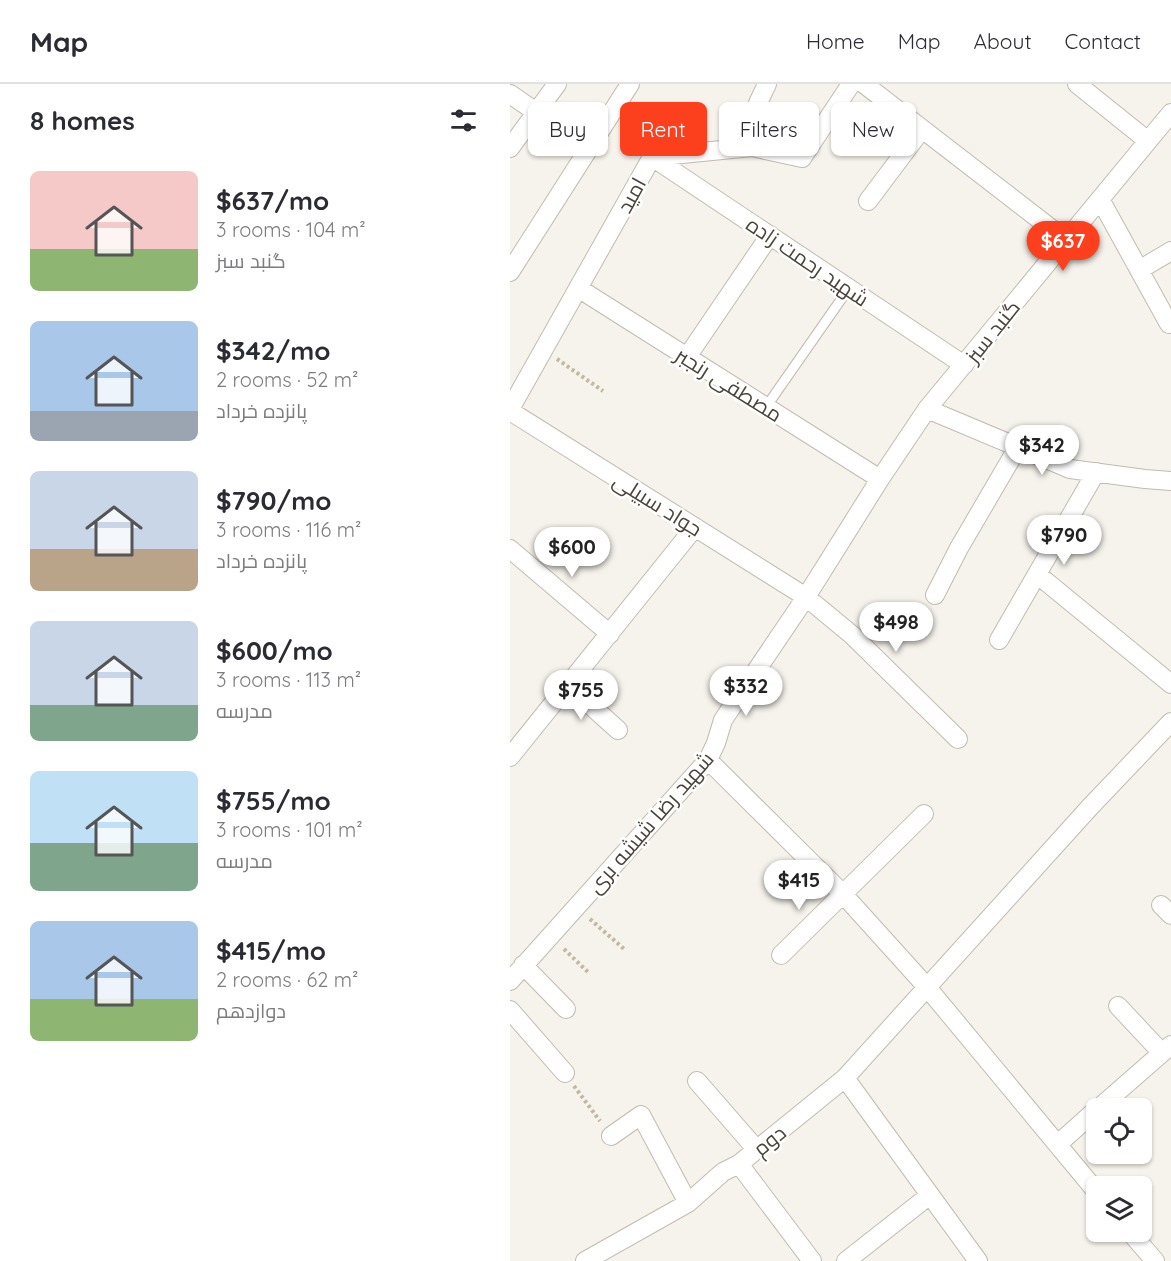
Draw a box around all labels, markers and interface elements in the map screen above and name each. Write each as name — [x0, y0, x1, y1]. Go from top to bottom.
text: Map — [30, 24, 88, 59]
text: Home — [806, 28, 865, 54]
text: Map — [898, 28, 941, 54]
text: About — [974, 28, 1032, 54]
text: Contact — [1065, 28, 1141, 54]
chip: Buy — [528, 102, 608, 156]
chip: Rent — [620, 102, 707, 156]
chip: Filters — [719, 102, 819, 156]
chip: New — [831, 102, 916, 156]
text: 8 homes — [30, 104, 135, 137]
icon: filters — [447, 104, 480, 137]
street label: امید — [611, 173, 651, 217]
text: $637/mo — [216, 184, 329, 217]
icon: home — [78, 195, 150, 267]
street label: شهید رحمت زاده — [741, 210, 874, 312]
text: 3 rooms · 104 m² — [216, 217, 366, 242]
pin: $637 — [1027, 221, 1099, 272]
text: $637 — [1041, 228, 1085, 253]
text: گنبد سبز — [216, 248, 286, 273]
street label: گنبد سبز — [958, 294, 1025, 368]
text: $342/mo — [216, 334, 331, 367]
street label: مصطفی رنجبر — [669, 340, 787, 428]
icon: home — [78, 345, 150, 417]
text: 2 rooms · 52 m² — [216, 367, 358, 392]
text: پانزده خرداد — [216, 398, 307, 423]
pin: $342 — [1006, 425, 1078, 476]
text: $342 — [1019, 432, 1065, 457]
street label: جواد سبیلی — [608, 466, 707, 542]
text: $790/mo — [216, 484, 332, 517]
icon: home — [78, 495, 150, 567]
pin: $790 — [1028, 515, 1100, 566]
text: 3 rooms · 116 m² — [216, 517, 361, 542]
text: $790 — [1041, 522, 1087, 547]
pin: $600 — [536, 527, 608, 578]
text: $600 — [548, 534, 596, 559]
text: پانزده خرداد — [216, 548, 307, 573]
pin: $498 — [860, 602, 932, 653]
text: $498 — [873, 609, 919, 634]
text: $600/mo — [216, 634, 333, 667]
icon: home — [78, 645, 150, 717]
pin: $332 — [710, 666, 782, 717]
text: 3 rooms · 113 m² — [216, 667, 361, 692]
pin: $755 — [545, 670, 617, 721]
text: $332 — [724, 673, 768, 698]
text: $755 — [558, 677, 604, 702]
text: مدرسه — [216, 698, 273, 723]
street label: شهید رضا شیشه بری — [581, 746, 719, 899]
text: $755/mo — [216, 784, 331, 817]
icon: home — [78, 795, 150, 867]
text: 3 rooms · 101 m² — [216, 817, 363, 842]
text: مدرسه — [216, 848, 273, 873]
pin: $415 — [763, 860, 835, 911]
text: $415 — [778, 867, 820, 892]
text: $415/mo — [216, 934, 326, 967]
icon: home — [78, 945, 150, 1017]
text: 2 rooms · 62 m² — [216, 967, 358, 992]
text: دوازدهم — [216, 998, 286, 1023]
map controls — [1086, 1098, 1152, 1242]
button: locate — [1086, 1098, 1152, 1164]
street label: دوم — [747, 1119, 792, 1163]
button: layers — [1086, 1176, 1152, 1242]

